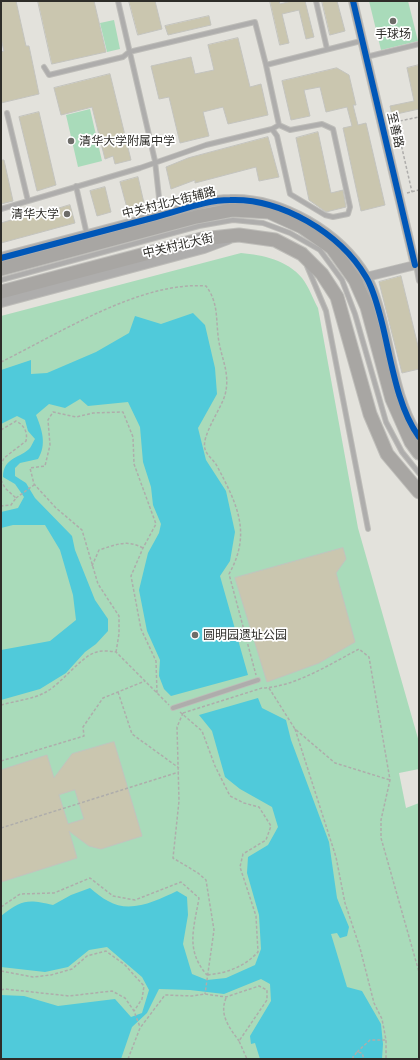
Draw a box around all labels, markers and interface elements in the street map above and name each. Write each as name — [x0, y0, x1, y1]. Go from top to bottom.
marker: 手球场 — [388, 16, 398, 26]
place label: 手球场 — [375, 27, 411, 41]
street label: 至善路 — [384, 111, 406, 149]
place label: 清华大学附属中学 — [79, 134, 175, 148]
marker: 清华大学附属中学 — [66, 136, 76, 146]
street label: 中关村北大街辅路 — [121, 184, 217, 222]
place label: 清华大学 — [11, 207, 59, 221]
marker: 清华大学 — [62, 209, 72, 219]
street label: 中关村北大街 — [141, 231, 215, 261]
place label: 圆明园遗址公园 — [203, 628, 287, 642]
marker: 圆明园遗址公园 — [190, 630, 200, 640]

